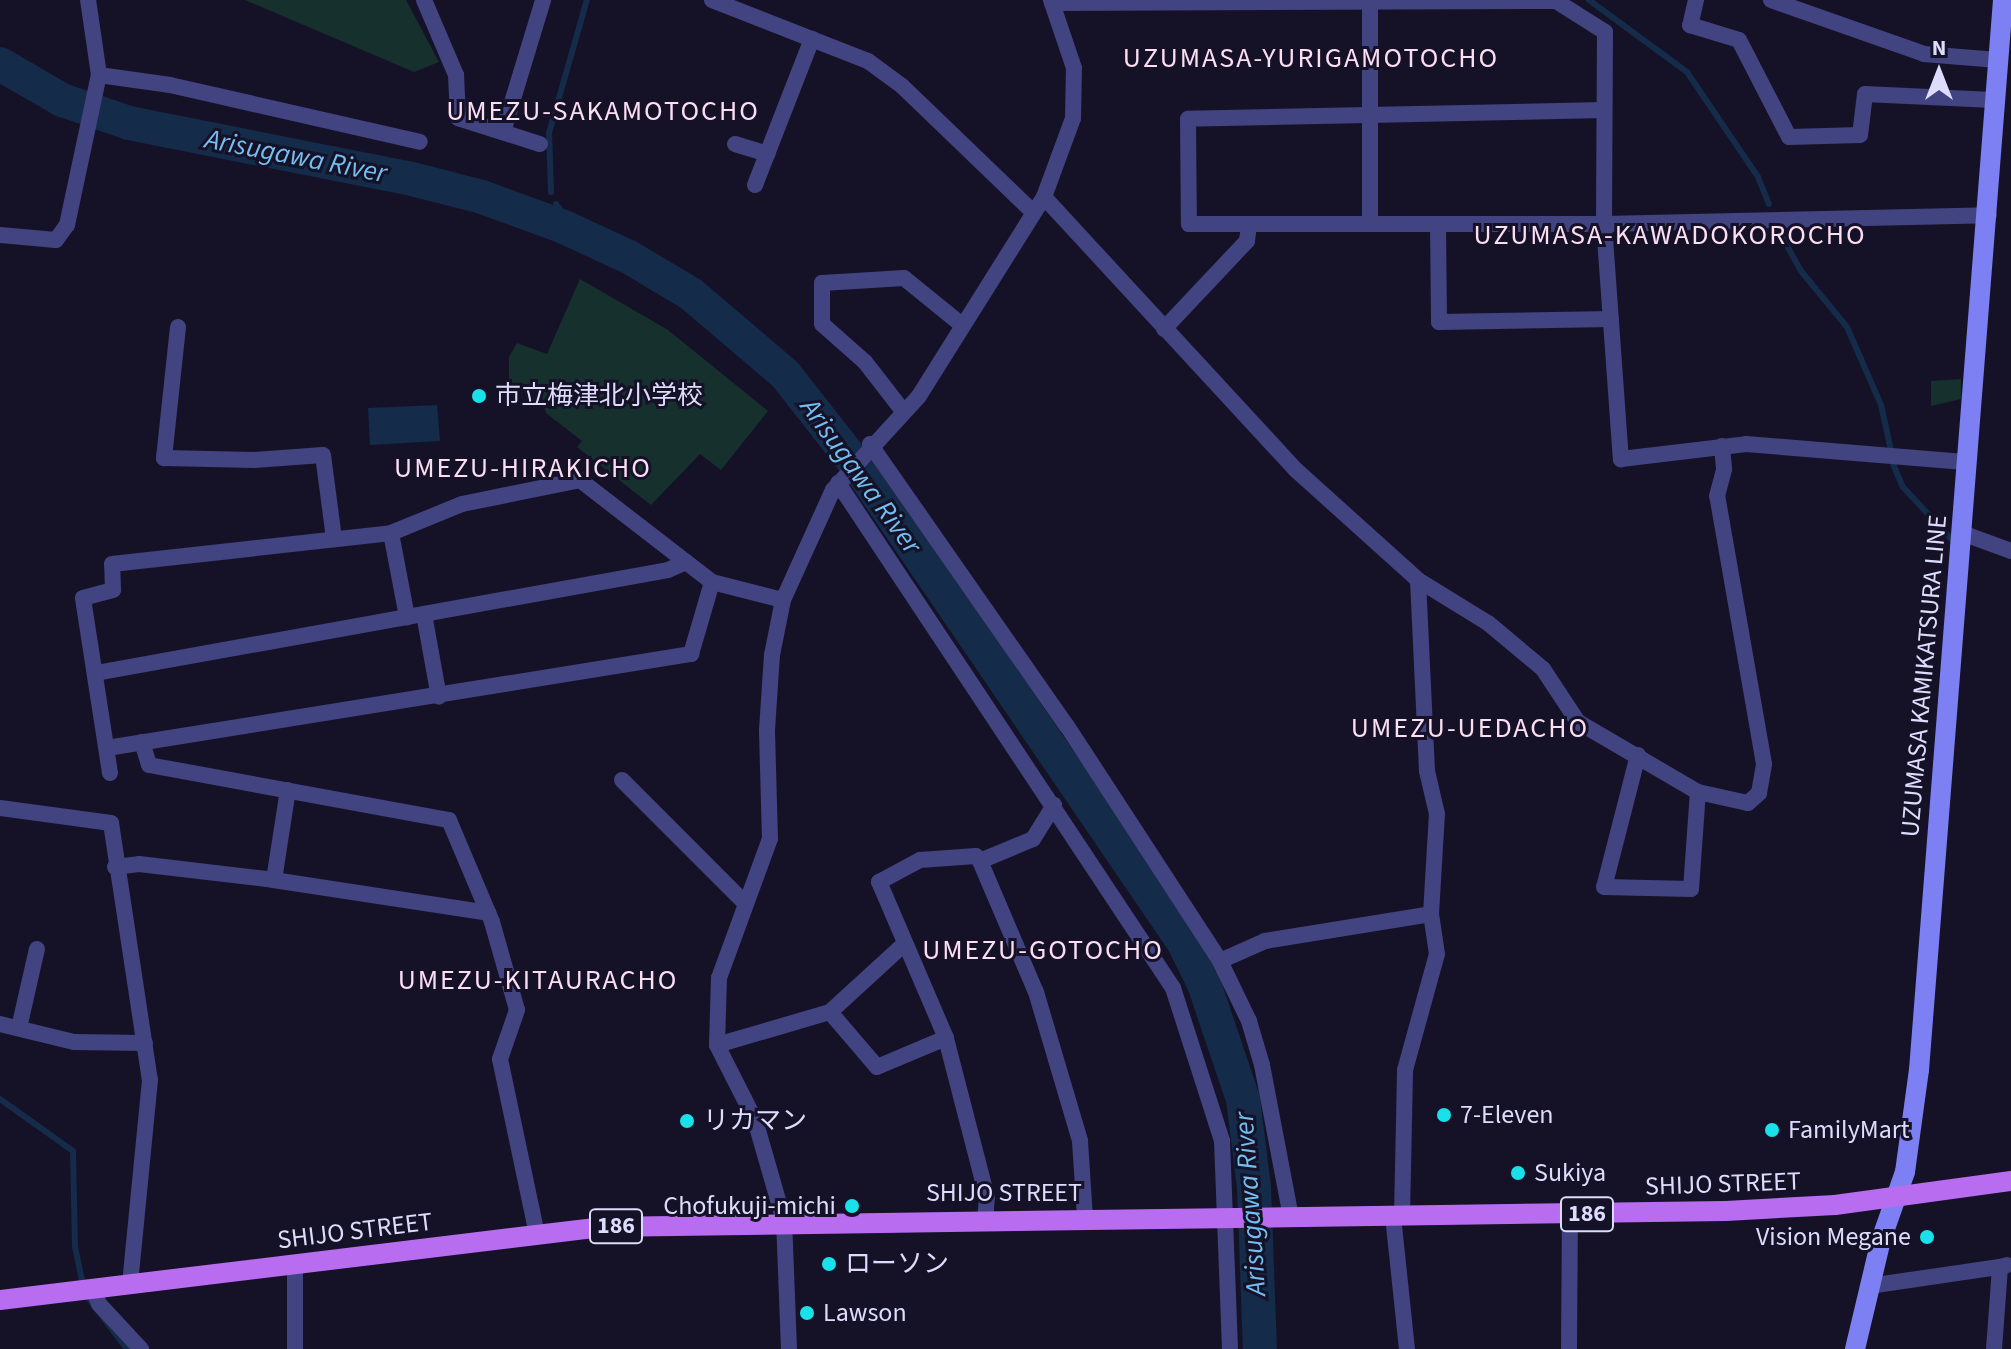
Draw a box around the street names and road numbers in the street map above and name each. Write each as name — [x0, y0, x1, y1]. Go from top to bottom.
street label: UZUMASA KAMIKATSURA LINE — [1894, 514, 1954, 838]
street label: SHIJO STREET — [1644, 1166, 1802, 1202]
street label: SHIJO STREET — [926, 1177, 1082, 1209]
road number: 186 — [1559, 1194, 1615, 1234]
street label: SHIJO STREET — [276, 1206, 434, 1256]
road number: 186 — [588, 1206, 644, 1246]

